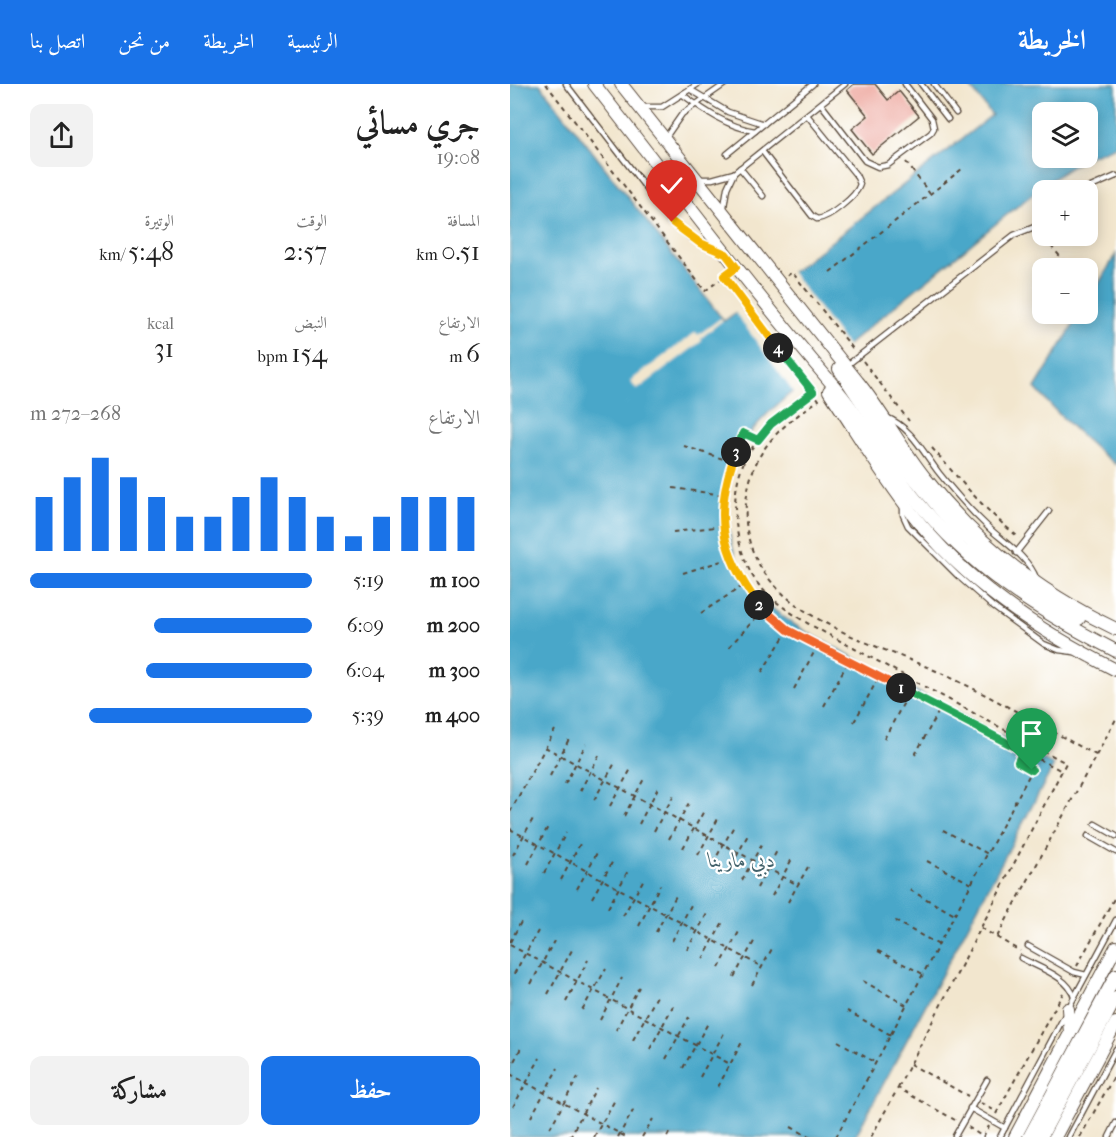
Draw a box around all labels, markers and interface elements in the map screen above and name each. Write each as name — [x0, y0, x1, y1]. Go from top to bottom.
text: الخريطة — [1018, 23, 1086, 56]
text: اتصل بنا — [30, 29, 85, 53]
text: من نحن — [118, 29, 170, 53]
text: الخريطة — [203, 29, 254, 53]
text: الرئيسية — [287, 29, 338, 53]
map controls — [1032, 102, 1098, 324]
button: layers — [1032, 102, 1098, 168]
button: share — [30, 104, 93, 167]
text: جري مسائي — [355, 104, 480, 143]
text: 19:08 — [436, 146, 480, 169]
pin — [646, 160, 697, 222]
icon: check — [655, 169, 688, 202]
button: + — [1032, 180, 1098, 246]
text: الوتيرة — [144, 211, 174, 230]
text: الوقت — [296, 211, 327, 230]
text: المسافة — [447, 211, 480, 230]
text: 5:48 — [128, 236, 174, 267]
text: 2:57 — [284, 236, 327, 267]
text: 0.51 — [441, 236, 480, 267]
text: /km — [99, 245, 128, 264]
text: km — [416, 245, 441, 264]
button: − — [1032, 258, 1098, 324]
text: النبض — [294, 313, 327, 332]
text: الارتفاع — [438, 313, 480, 332]
text: kcal — [147, 314, 174, 333]
text: 31 — [154, 333, 174, 364]
pin: 4 — [763, 333, 793, 363]
text: 154 — [291, 338, 327, 369]
text: 6 — [466, 338, 480, 369]
text: 4 — [773, 338, 783, 357]
text: bpm — [258, 347, 291, 366]
text: m — [449, 347, 466, 366]
text: 268–272 m — [30, 402, 121, 425]
text: الارتفاع — [428, 406, 480, 429]
pin: 3 — [721, 437, 751, 467]
text: 3 — [733, 442, 739, 461]
text: 5:19 — [353, 569, 384, 592]
text: 100 m — [430, 569, 480, 592]
pin: 2 — [744, 590, 774, 620]
text: 2 — [755, 595, 763, 614]
text: 6:09 — [347, 614, 384, 637]
text: 200 m — [427, 614, 480, 637]
text: 6:04 — [346, 659, 384, 682]
text: 300 m — [429, 659, 480, 682]
pin: 1 — [886, 673, 916, 703]
text: 1 — [898, 678, 904, 697]
text: 5:39 — [352, 704, 384, 727]
text: 400 m — [425, 704, 480, 727]
pin — [1006, 708, 1057, 770]
icon: arrive — [1015, 717, 1048, 750]
water label: دبي مارينا — [706, 848, 776, 877]
button: مشاركة — [30, 1056, 249, 1125]
button: حفظ — [261, 1056, 480, 1125]

